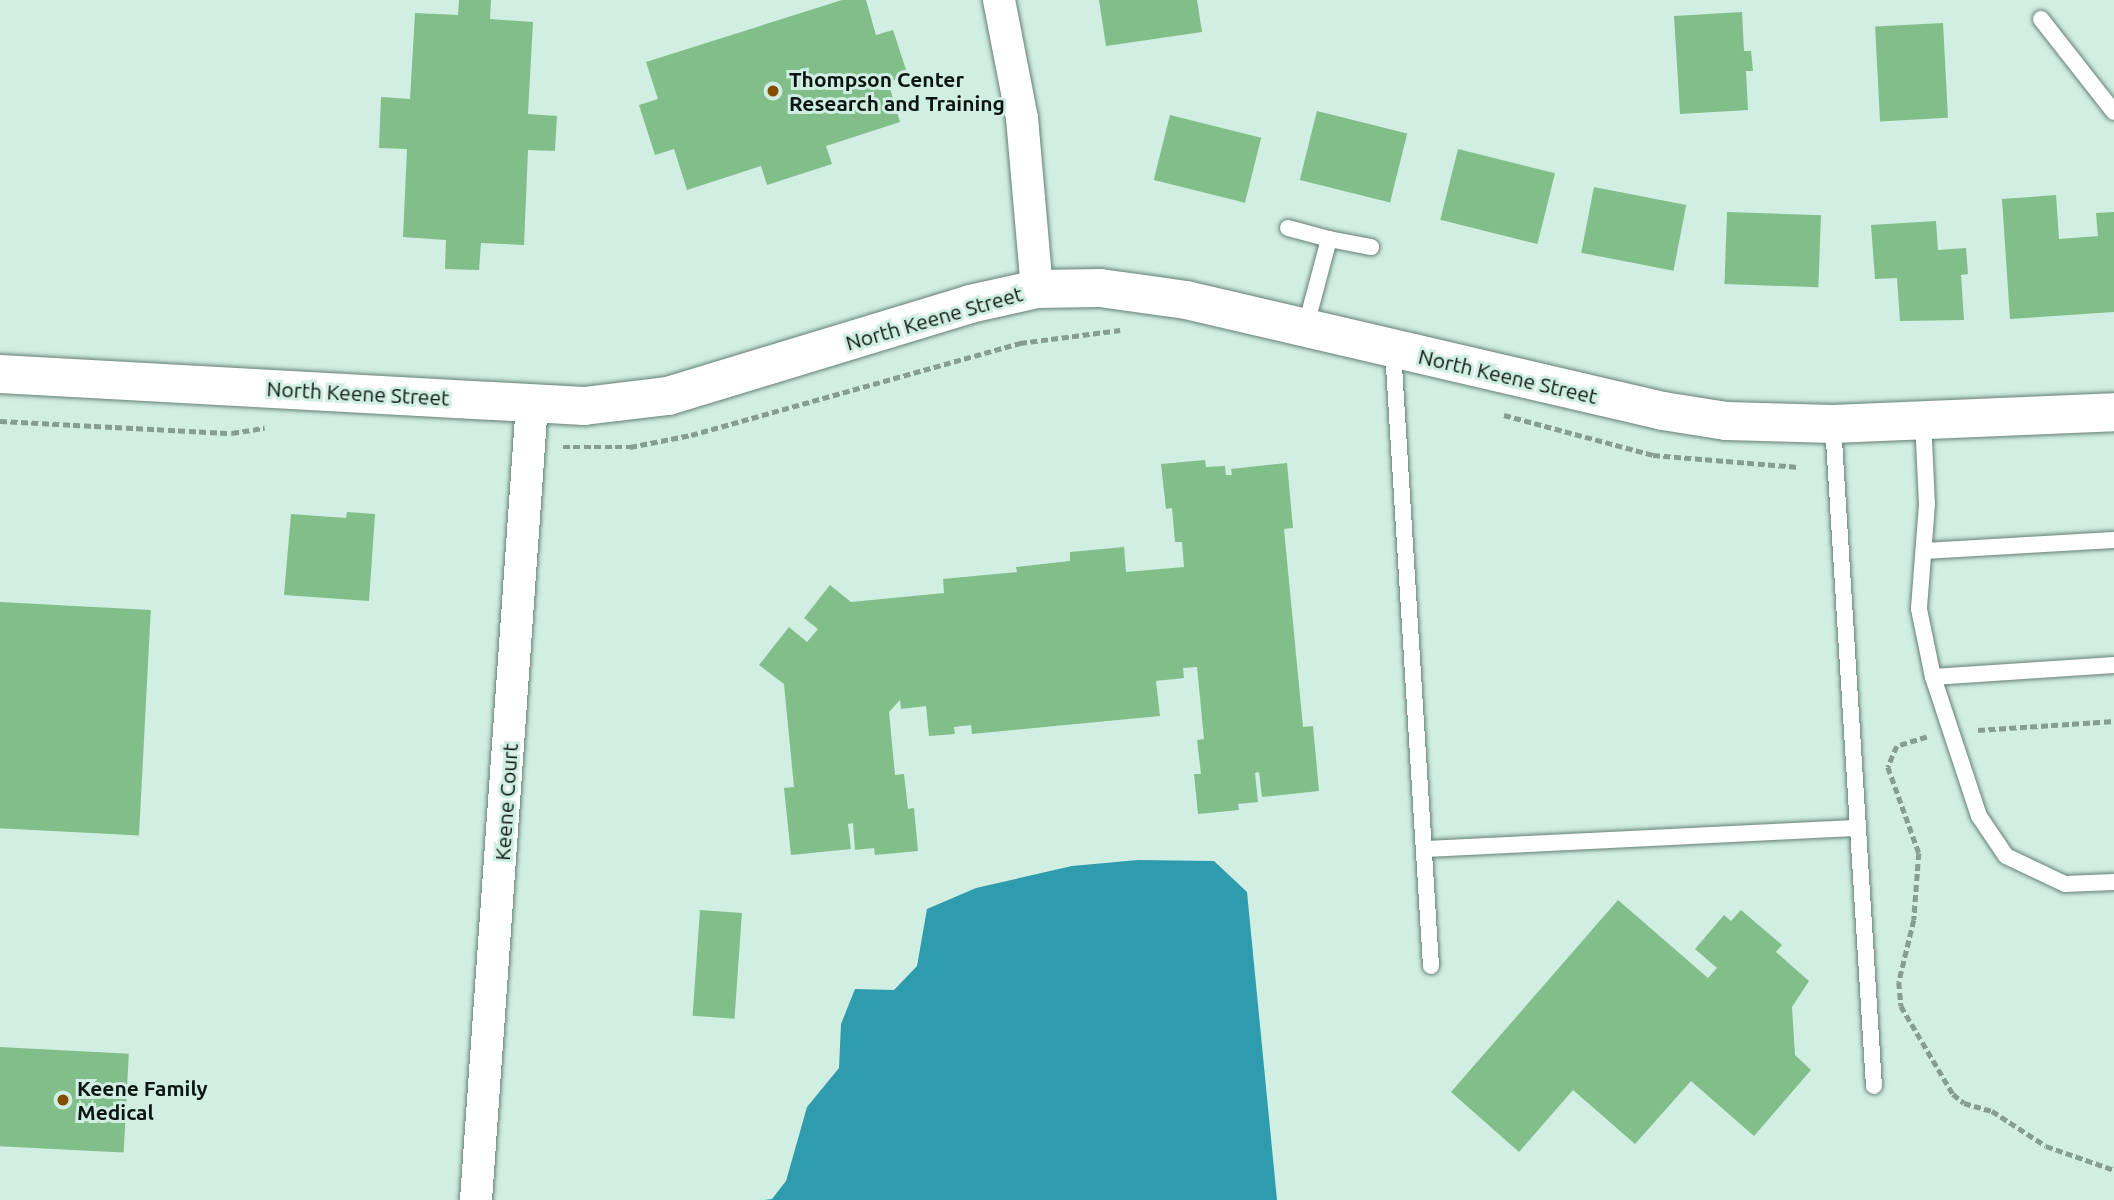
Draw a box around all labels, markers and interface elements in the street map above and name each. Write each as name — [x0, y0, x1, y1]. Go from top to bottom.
place label: Thompson Center Research and Training — [789, 66, 1005, 116]
marker: Thompson Center Research and Training — [763, 81, 783, 101]
street label: North Keene Street — [843, 281, 1025, 355]
street label: North Keene Street — [1416, 343, 1600, 409]
street label: North Keene Street — [266, 376, 450, 410]
street label: Keene Court — [489, 743, 523, 861]
place label: Keene Family Medical — [77, 1075, 208, 1125]
marker: Keene Family Medical — [55, 1092, 71, 1108]

